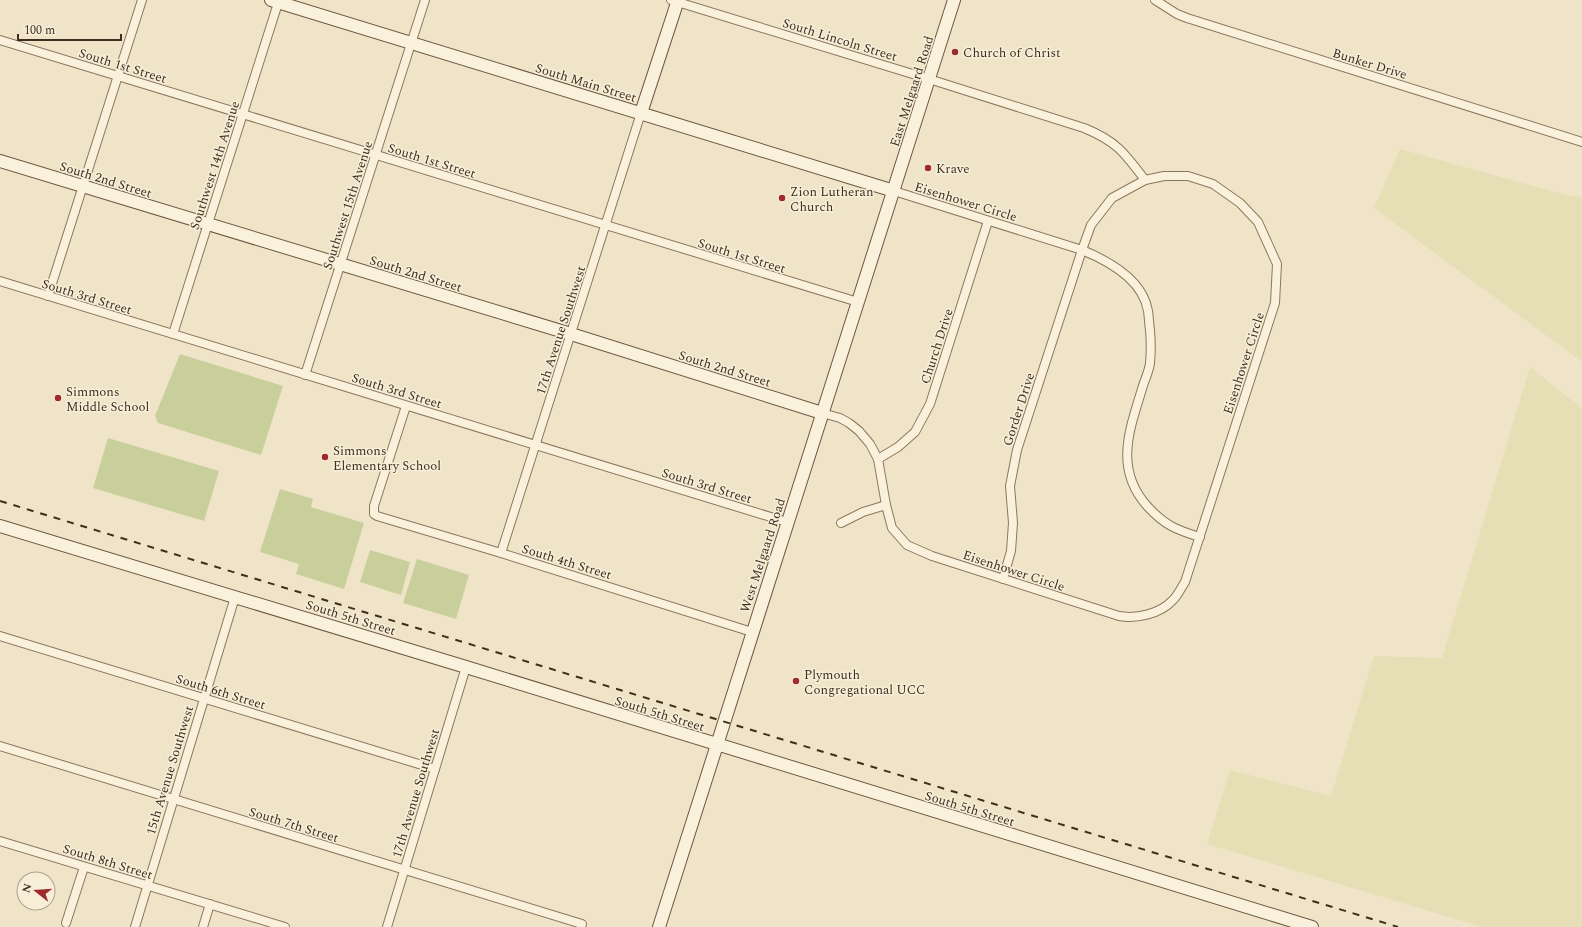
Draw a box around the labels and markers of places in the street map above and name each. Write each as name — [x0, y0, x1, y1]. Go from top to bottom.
place label: Church of Christ — [963, 43, 1061, 63]
marker: Church of Christ — [950, 47, 960, 57]
place label: Krave — [936, 159, 970, 179]
marker: Krave — [923, 163, 933, 173]
place label: Zion Lutheran Church — [790, 182, 874, 217]
marker: Zion Lutheran Church — [777, 193, 787, 203]
place label: Simmons Middle School — [66, 382, 149, 417]
marker: Simmons Middle School — [53, 393, 63, 403]
place label: Simmons Elementary School — [333, 441, 441, 476]
marker: Simmons Elementary School — [320, 452, 330, 462]
place label: Plymouth Congregational UCC — [804, 665, 926, 700]
marker: Plymouth Congregational UCC — [791, 676, 801, 686]

